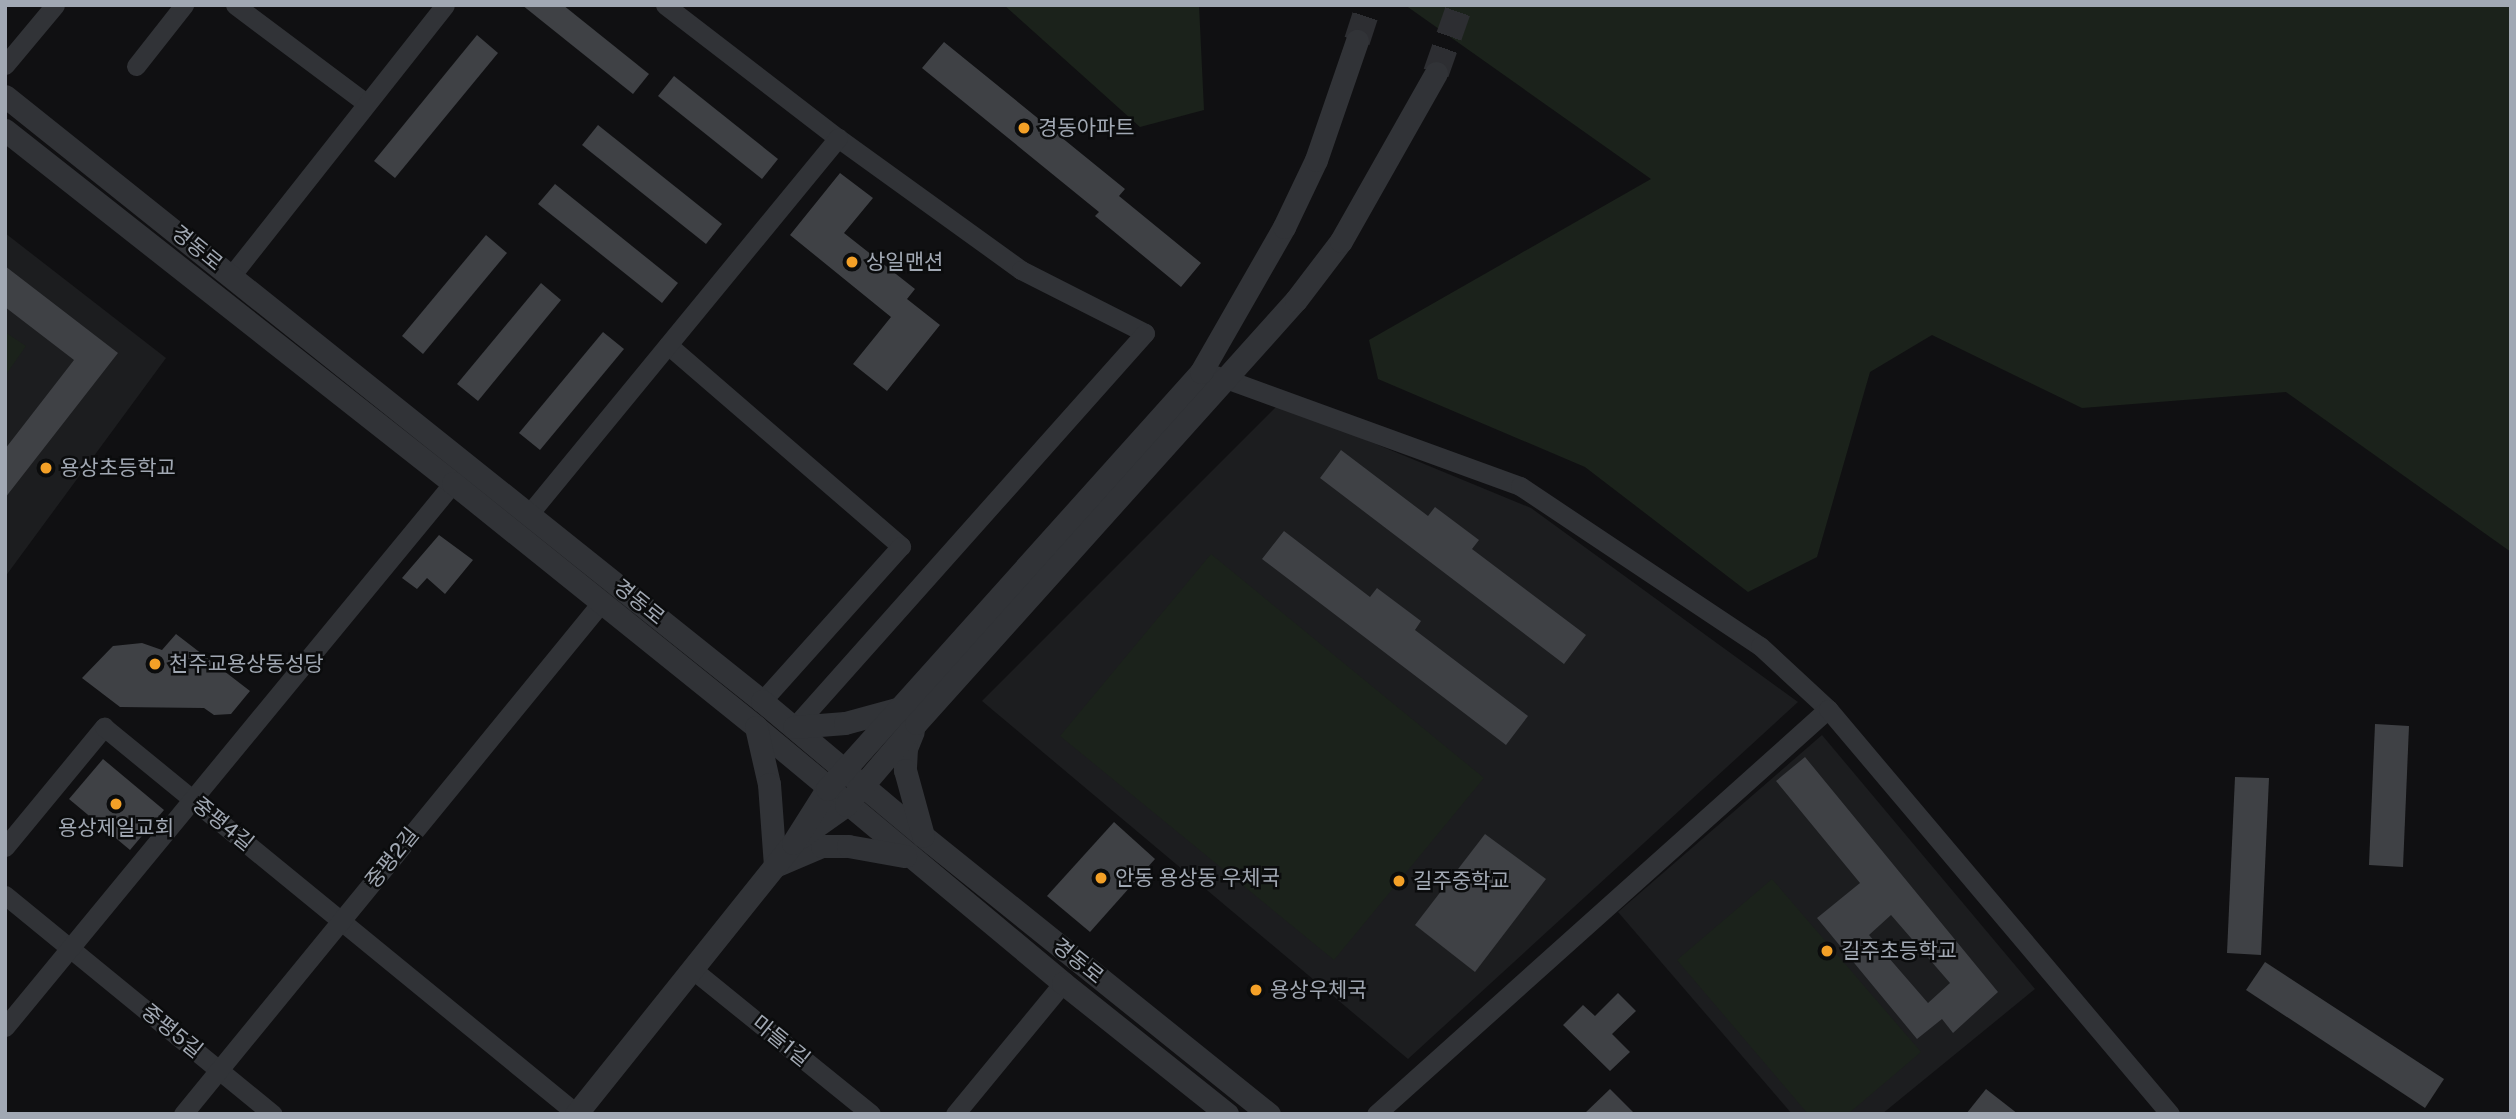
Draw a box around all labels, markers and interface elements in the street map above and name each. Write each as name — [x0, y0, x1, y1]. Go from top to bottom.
place label: 경동아파트 — [1038, 115, 1135, 141]
marker: 경동아파트 — [1016, 120, 1032, 136]
street label: 경동로 — [167, 220, 227, 276]
place label: 상일맨션 — [866, 249, 943, 275]
marker: 상일맨션 — [844, 254, 860, 270]
place label: 용상초등학교 — [60, 455, 176, 481]
marker: 용상초등학교 — [38, 460, 54, 476]
street label: 경동로 — [609, 574, 669, 630]
place label: 천주교용상동성당 — [169, 651, 324, 677]
marker: 천주교용상동성당 — [147, 656, 163, 672]
street label: 중평4길 — [187, 792, 259, 856]
marker: 용상제일교회 — [108, 796, 124, 812]
place label: 용상제일교회 — [58, 815, 174, 841]
street label: 중평2길 — [360, 823, 424, 893]
place label: 안동 용상동 우체국 — [1115, 865, 1280, 891]
place label: 길주중학교 — [1413, 868, 1510, 894]
marker: 안동 용상동 우체국 — [1093, 870, 1109, 886]
marker: 길주중학교 — [1391, 873, 1407, 889]
street label: 경동로 — [1048, 933, 1108, 989]
place label: 길주초등학교 — [1841, 938, 1957, 964]
marker: 길주초등학교 — [1819, 943, 1835, 959]
place label: 용상우체국 — [1270, 977, 1367, 1003]
marker: 용상우체국 — [1248, 982, 1264, 998]
street label: 중평5길 — [136, 999, 208, 1063]
street label: 마들1길 — [747, 1010, 815, 1072]

